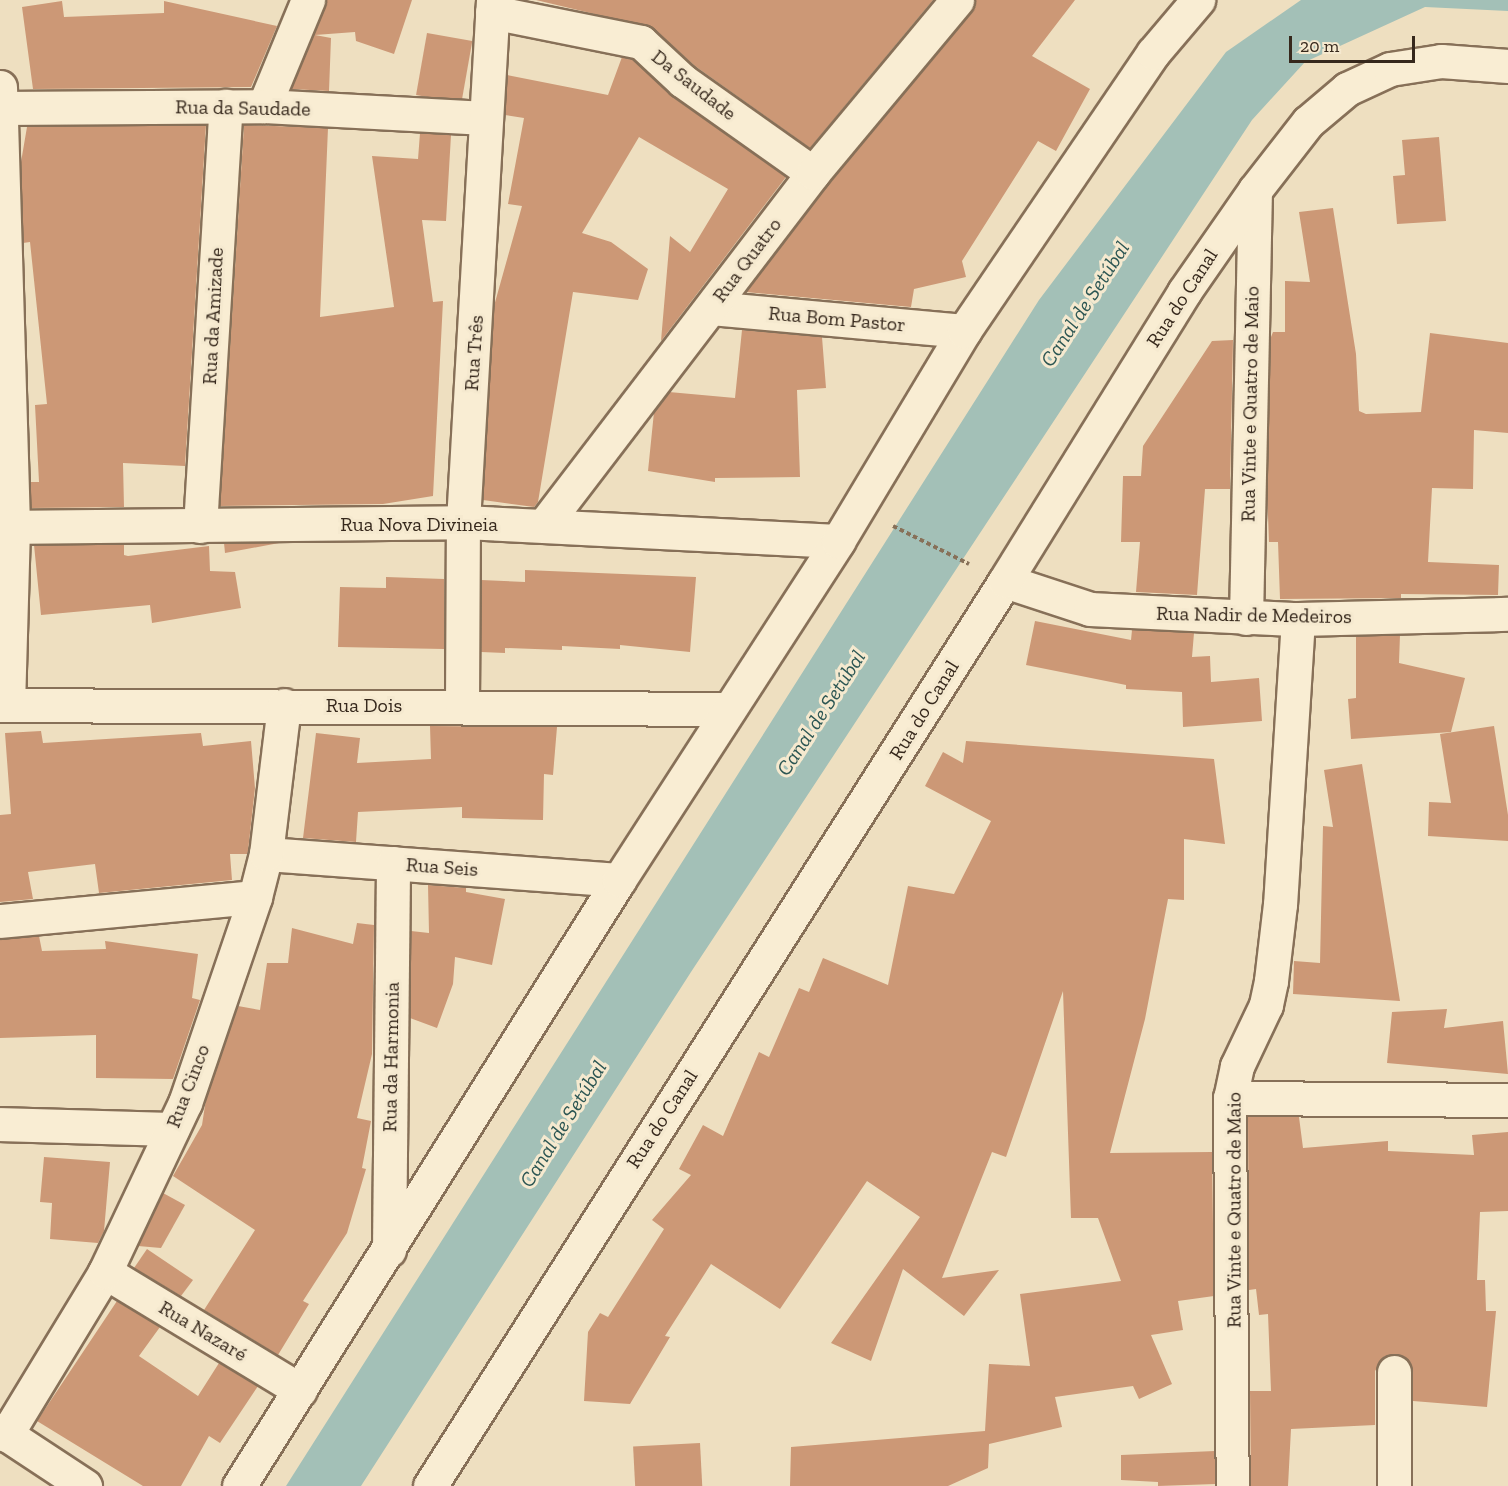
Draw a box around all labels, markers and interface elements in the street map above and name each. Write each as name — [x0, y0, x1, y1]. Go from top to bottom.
scale bar — [1292, 24, 1418, 62]
text: 20 m — [1300, 35, 1339, 57]
street label: Da Saudade — [647, 45, 741, 125]
street label: Rua da Saudade — [175, 95, 311, 121]
street label: Rua Quatro — [707, 213, 787, 307]
water label: Canal de Setúbal — [1035, 237, 1135, 371]
street label: Rua do Canal — [1141, 244, 1223, 352]
street label: Rua da Amizade — [197, 246, 229, 386]
street label: Rua Vinte e Quatro de Maio — [1236, 285, 1264, 523]
street label: Rua Bom Pastor — [767, 301, 907, 337]
street label: Rua Três — [459, 314, 489, 392]
street label: Rua Nova Divineia — [340, 512, 498, 536]
street label: Rua Nadir de Medeiros — [1156, 601, 1352, 629]
water label: Canal de Setúbal — [771, 646, 871, 780]
street label: Rua do Canal — [884, 656, 964, 764]
street label: Rua Dois — [326, 693, 402, 717]
street label: Rua Seis — [405, 853, 479, 881]
street label: Rua da Harmonia — [378, 982, 404, 1132]
street label: Rua Cinco — [161, 1041, 215, 1131]
water label: Canal de Setúbal — [514, 1056, 612, 1192]
street label: Rua do Canal — [621, 1065, 703, 1173]
street label: Rua Vinte e Quatro de Maio — [1222, 1092, 1246, 1328]
street label: Rua Nazaré — [155, 1295, 251, 1367]

